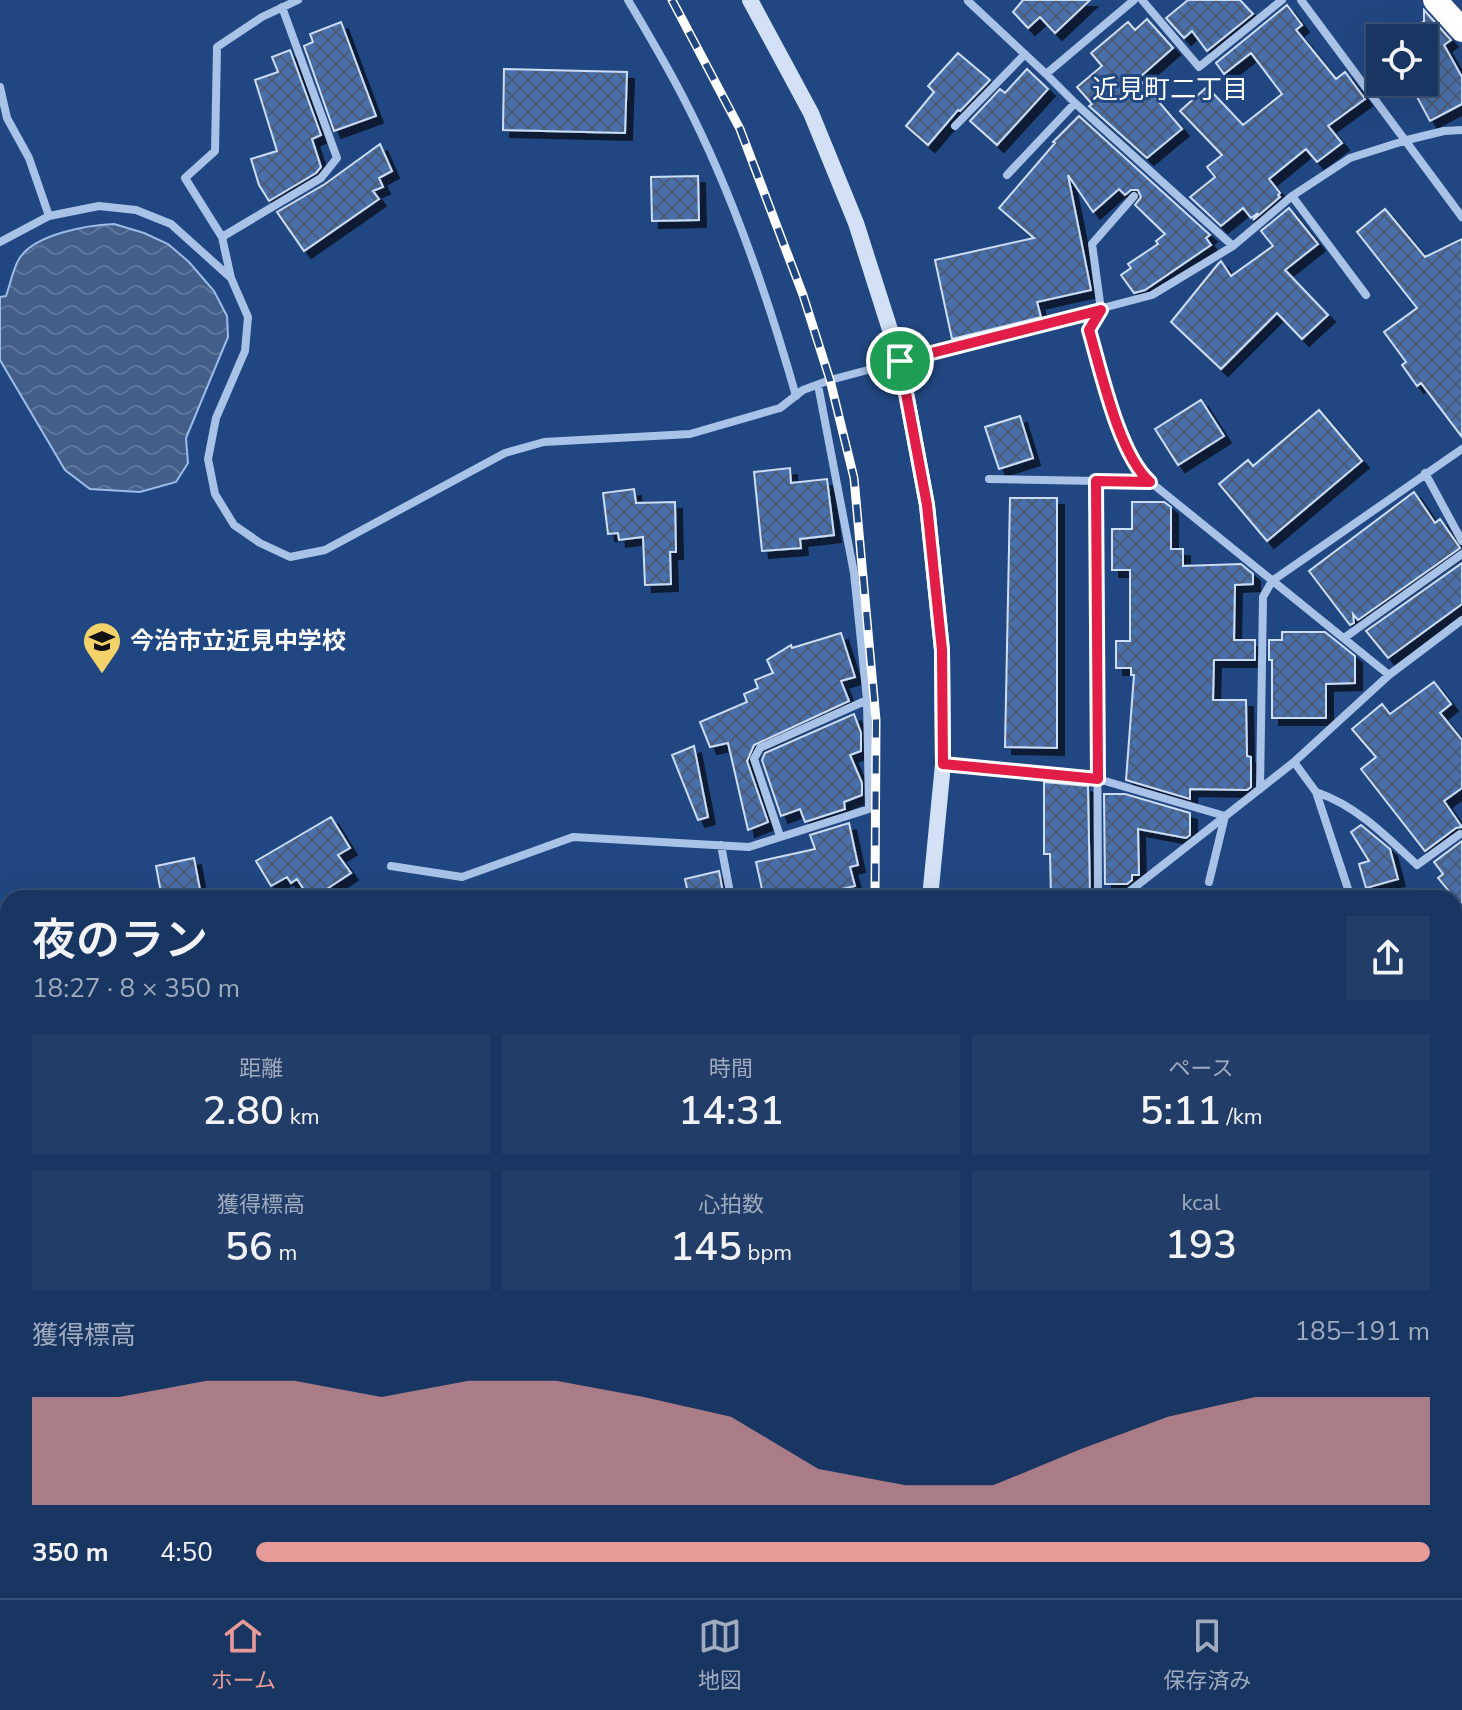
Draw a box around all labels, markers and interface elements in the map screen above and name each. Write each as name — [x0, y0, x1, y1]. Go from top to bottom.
map controls — [1366, 24, 1438, 96]
button: locate — [1366, 24, 1438, 96]
district label: 近見町二丁目 — [1092, 72, 1248, 107]
pin — [866, 327, 934, 395]
icon: arrive — [878, 339, 922, 383]
school or university icon: 今治市立近見中学校 — [81, 620, 123, 675]
place label: 今治市立近見中学校 — [130, 625, 346, 657]
text: 夜のラン — [32, 911, 208, 971]
button: share — [1346, 916, 1430, 1000]
text: 18:27 · 8 × 350 m — [32, 971, 240, 1006]
text: 距離 — [239, 1054, 283, 1084]
text: 時間 — [709, 1054, 753, 1084]
text: ペース — [1169, 1054, 1233, 1084]
text: 2.80 — [203, 1084, 284, 1138]
text: 14:31 — [678, 1084, 784, 1138]
text: 5:11 — [1139, 1084, 1221, 1138]
text: km — [284, 1102, 319, 1132]
text: /km — [1221, 1102, 1263, 1132]
text: kcal — [1182, 1188, 1221, 1218]
text: 獲得標高 — [217, 1190, 305, 1220]
text: 心拍数 — [698, 1190, 764, 1220]
text: 193 — [1165, 1218, 1237, 1272]
text: 56 — [225, 1220, 273, 1274]
text: 145 — [670, 1220, 742, 1274]
text: m — [273, 1238, 297, 1268]
text: bpm — [742, 1238, 792, 1268]
text: 185–191 m — [1294, 1314, 1430, 1349]
text: 獲得標高 — [32, 1318, 136, 1353]
text: 350 m — [32, 1535, 109, 1570]
text: 4:50 — [160, 1535, 213, 1570]
tab: ホーム — [211, 1614, 276, 1696]
tab: 地図 — [698, 1614, 742, 1696]
tab: 保存済み — [1163, 1614, 1251, 1696]

